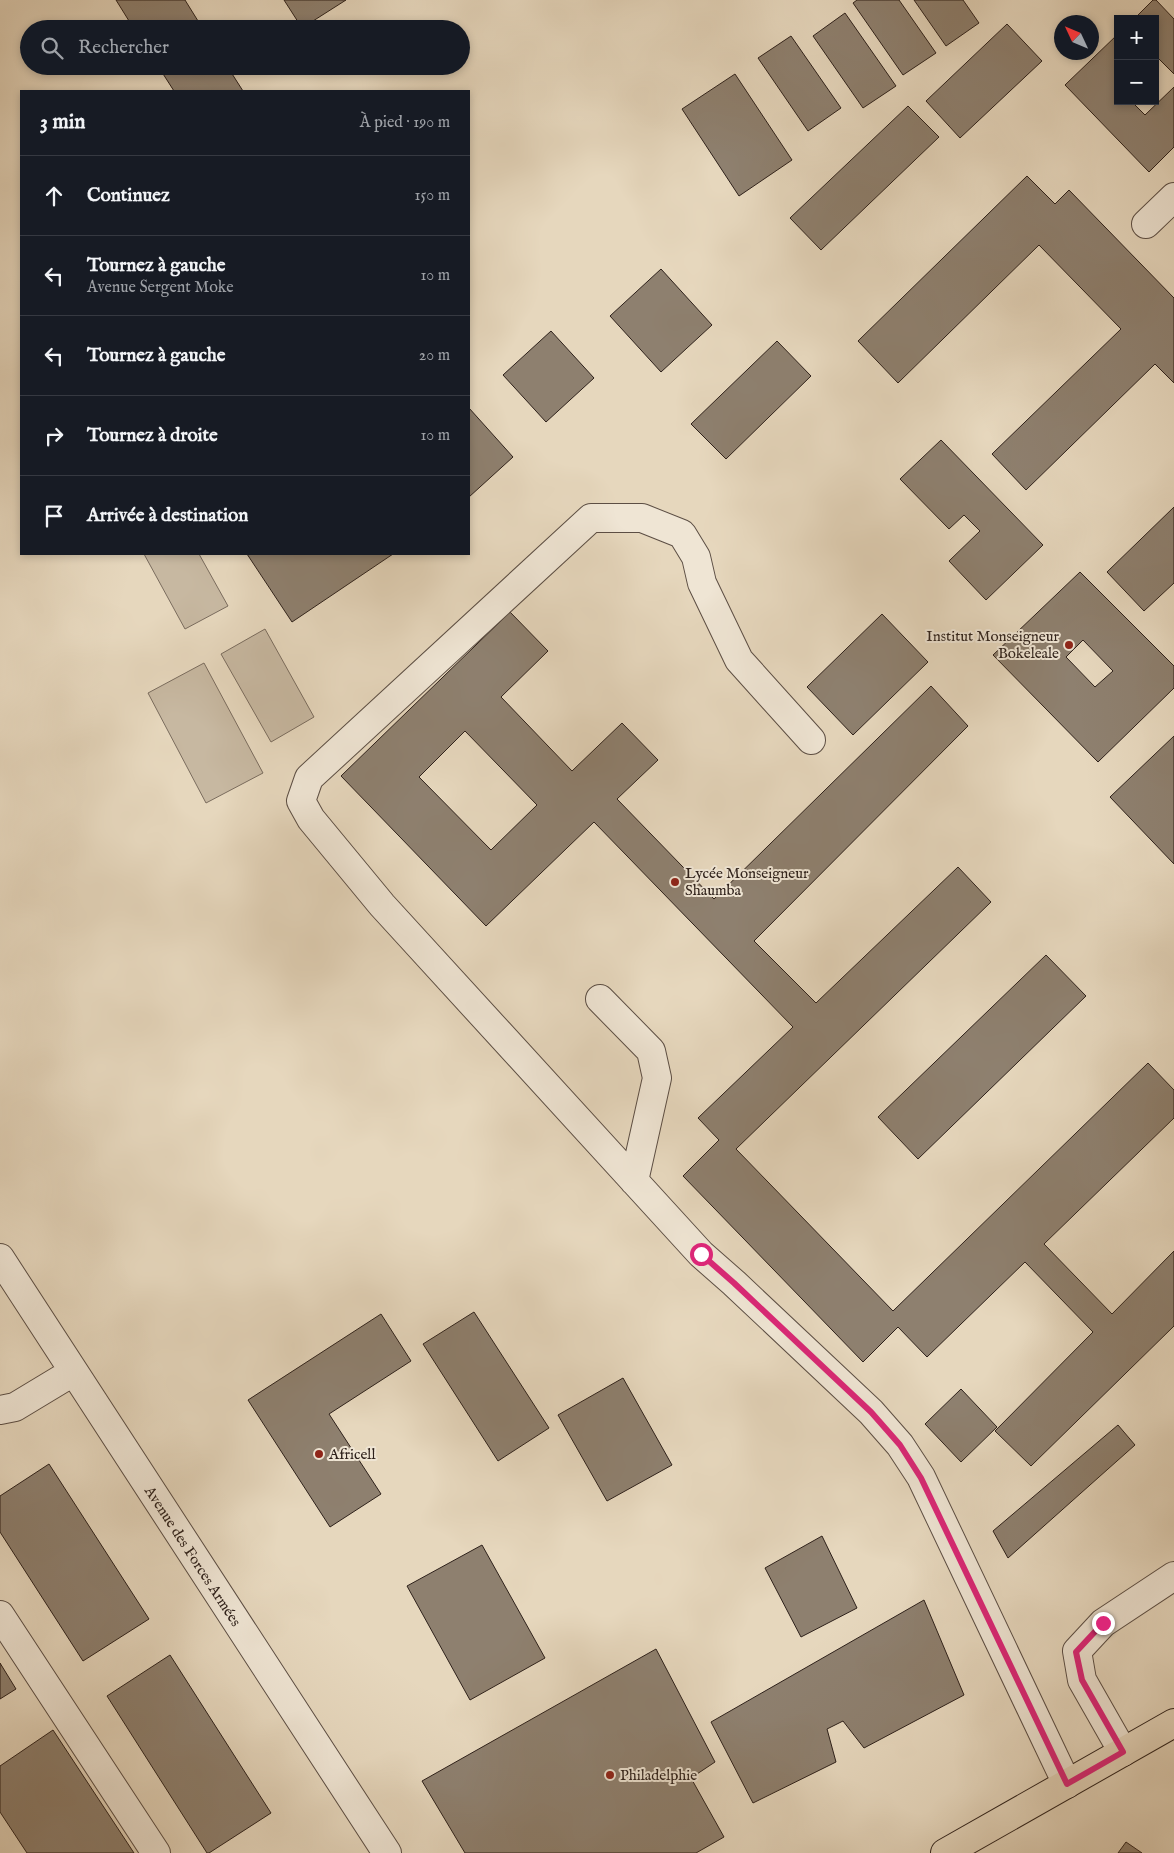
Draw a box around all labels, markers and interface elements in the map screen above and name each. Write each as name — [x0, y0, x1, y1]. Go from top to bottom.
north arrow — [1054, 15, 1099, 60]
map controls — [1114, 15, 1159, 105]
button: + — [1114, 15, 1159, 60]
search box — [20, 20, 470, 75]
icon: search — [38, 34, 66, 62]
text: Rechercher — [78, 36, 169, 60]
button: − — [1114, 60, 1159, 105]
text: 3 min — [40, 109, 85, 136]
text: À pied · 190 m — [360, 113, 450, 133]
icon: ahead — [40, 182, 68, 210]
text: Continuez — [87, 184, 170, 208]
text: 150 m — [415, 186, 450, 206]
text: Tournez à gauche — [87, 254, 226, 278]
icon: left — [40, 262, 68, 290]
text: 10 m — [420, 266, 450, 286]
text: Avenue Sergent Moke — [87, 278, 234, 298]
icon: left — [40, 342, 68, 370]
text: Tournez à gauche — [87, 344, 226, 368]
text: 20 m — [419, 346, 450, 366]
icon: right — [40, 422, 68, 450]
text: Tournez à droite — [87, 424, 218, 448]
text: 10 m — [420, 426, 450, 446]
icon: arrive — [40, 502, 68, 530]
text: Arrivée à destination — [87, 504, 248, 528]
place label: Institut Monseigneur Bokeleale — [926, 627, 1059, 663]
marker: Institut Monseigneur Bokeleale — [1063, 639, 1075, 651]
place label: Lycée Monseigneur Shaumba — [685, 864, 809, 900]
marker: Lycée Monseigneur Shaumba — [669, 876, 681, 888]
route start — [690, 1243, 713, 1266]
place label: Africell — [328, 1445, 376, 1464]
marker: Africell — [313, 1448, 325, 1460]
street label: Avenue des Forces Armées — [140, 1482, 245, 1630]
route end — [1092, 1612, 1115, 1635]
place label: Philadelphie — [620, 1766, 697, 1785]
marker: Philadelphie — [604, 1769, 616, 1781]

